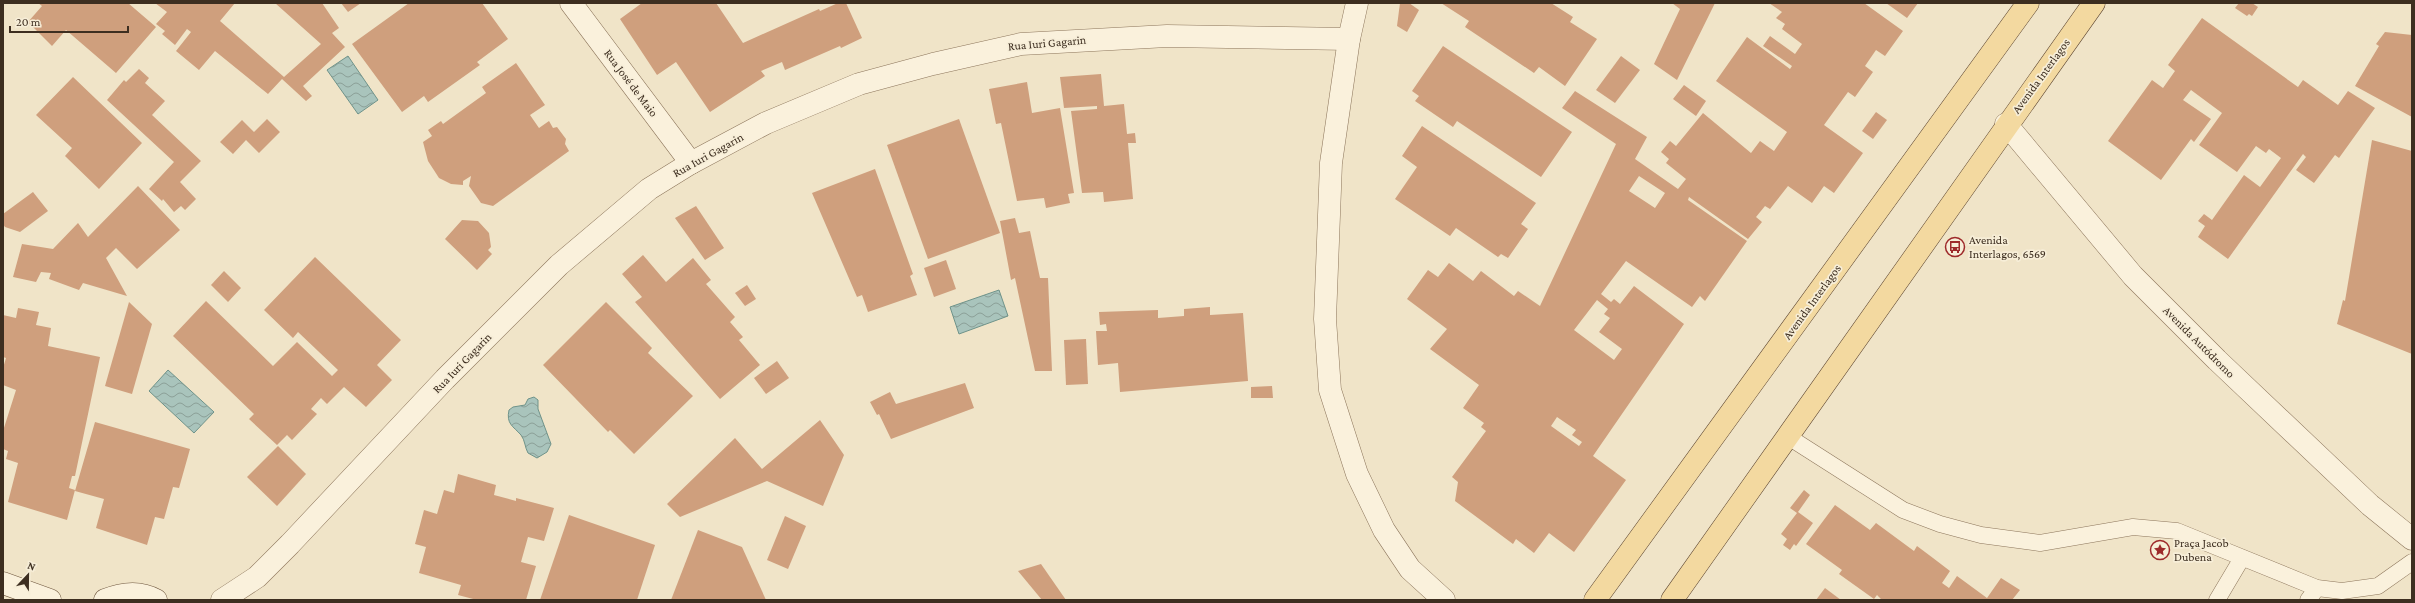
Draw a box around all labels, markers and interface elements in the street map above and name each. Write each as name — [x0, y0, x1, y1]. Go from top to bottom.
scale bar — [10, 8, 128, 34]
text: 20 m — [16, 15, 41, 29]
street label: Rua Iuri Gagarin — [1007, 33, 1087, 53]
street label: Avenida Interlagos — [2009, 35, 2073, 116]
street label: Rua José de Maio — [601, 46, 661, 120]
street label: Rua Iuri Gagarin — [670, 130, 746, 180]
place label: Avenida Interlagos, 6569 — [1969, 233, 2046, 261]
bus stop icon: Avenida Interlagos, 6569 — [1944, 236, 1966, 258]
street label: Avenida Interlagos — [1780, 261, 1844, 342]
street label: Avenida Autódromo — [2160, 303, 2238, 381]
street label: Rua Iuri Gagarin — [430, 329, 495, 396]
place label: Praça Jacob Dubena — [2174, 536, 2229, 564]
place icon: Praça Jacob Dubena — [2149, 539, 2171, 561]
north arrow — [8, 555, 48, 595]
text: N — [26, 559, 38, 573]

